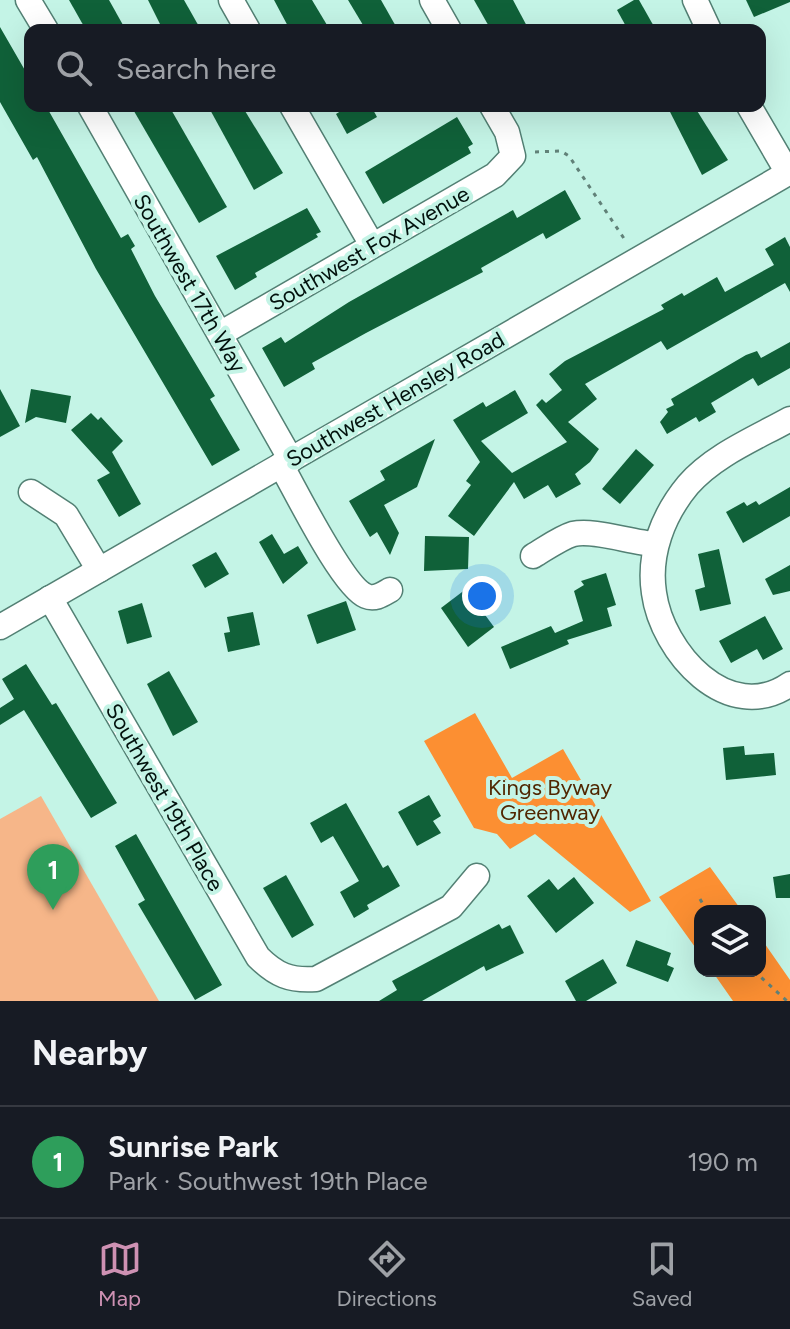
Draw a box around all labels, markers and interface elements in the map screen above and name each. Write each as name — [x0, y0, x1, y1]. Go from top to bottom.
search box — [24, 24, 766, 112]
icon: search — [52, 46, 96, 90]
text: Search here — [116, 50, 276, 87]
street label: Southwest Fox Avenue — [264, 180, 474, 317]
street label: Southwest 17th Way — [127, 189, 252, 378]
street label: Southwest Hensley Road — [281, 326, 509, 473]
your location — [462, 576, 502, 616]
street label: Southwest 19th Place — [100, 699, 229, 896]
park label: Kings Byway Greenway — [488, 774, 612, 826]
pin: 1 — [27, 844, 79, 910]
map controls — [694, 905, 766, 977]
button: layers — [694, 905, 766, 977]
text: Nearby — [32, 1033, 147, 1074]
text: Sunrise Park — [108, 1128, 279, 1165]
text: 1 — [53, 1146, 63, 1178]
text: 190 m — [687, 1146, 758, 1178]
text: Park · Southwest 19th Place — [108, 1165, 428, 1197]
tab: Map — [98, 1237, 142, 1312]
tab: Directions — [337, 1237, 437, 1312]
tab: Saved — [632, 1237, 692, 1312]

